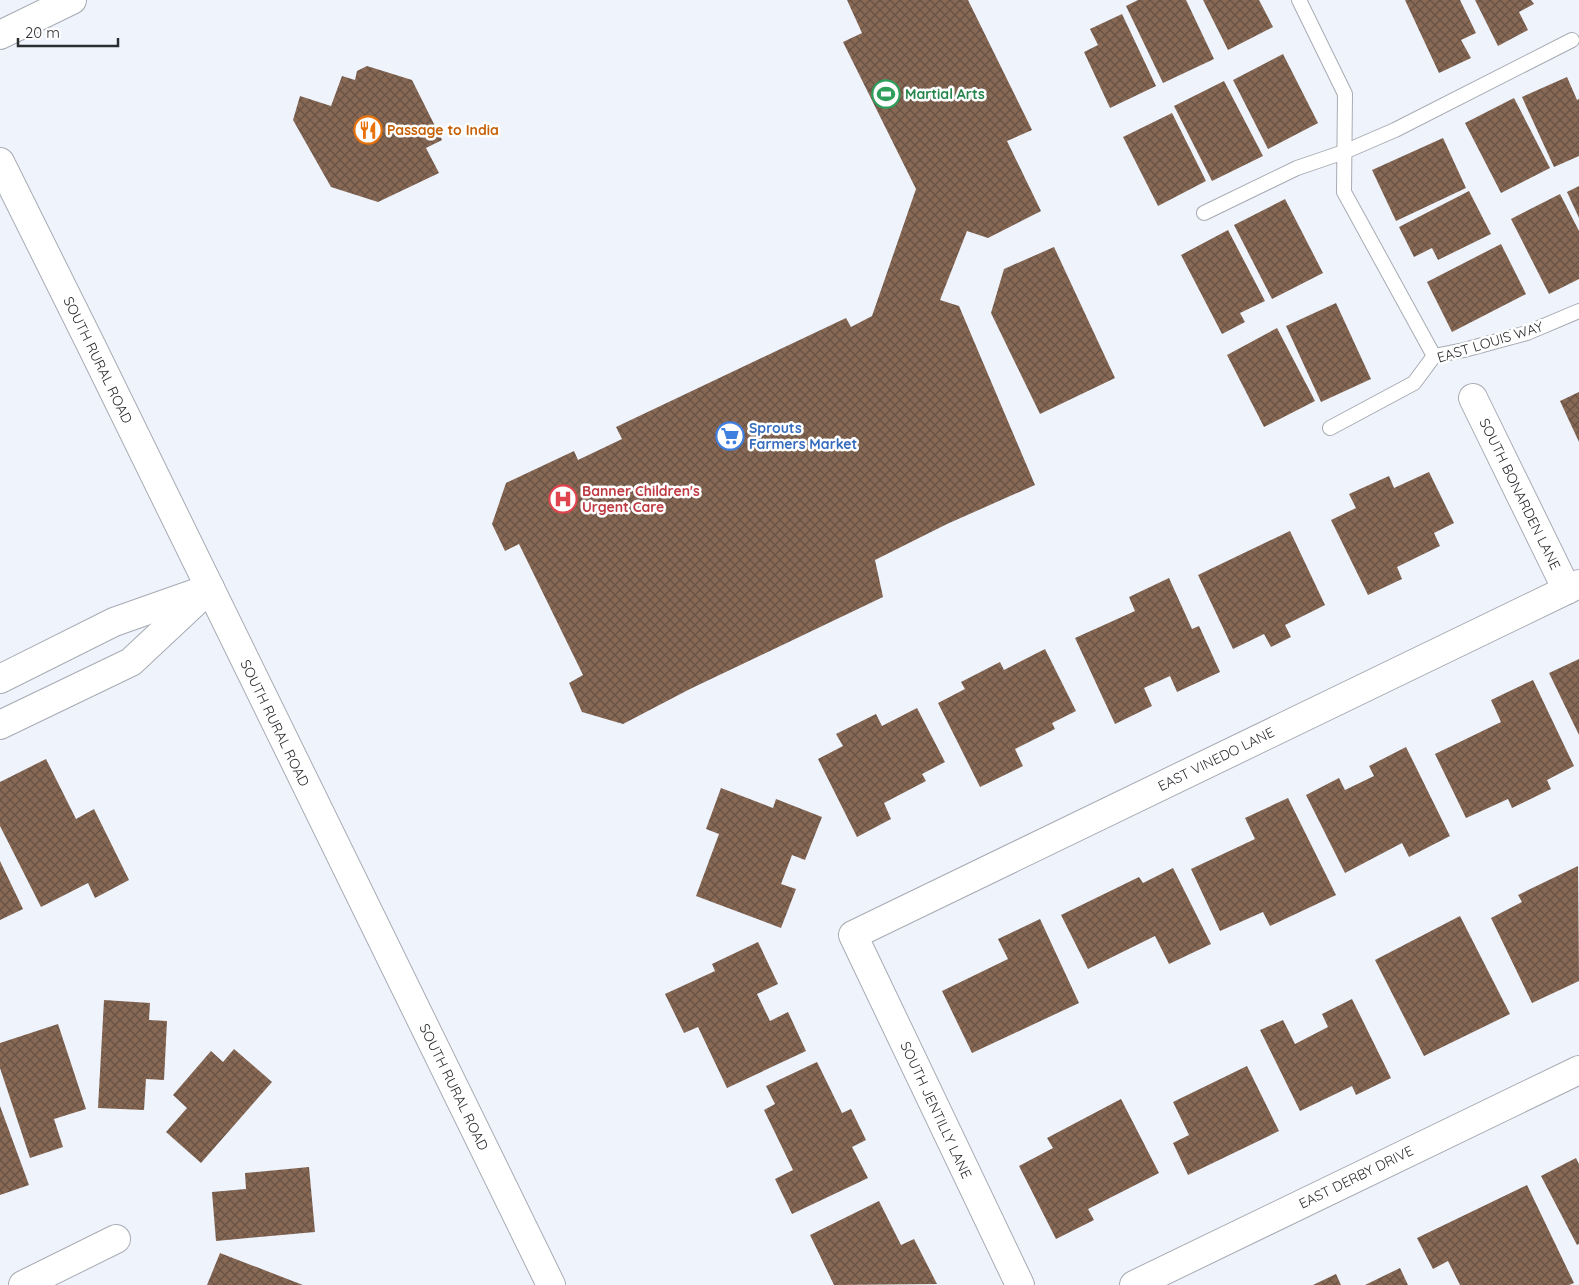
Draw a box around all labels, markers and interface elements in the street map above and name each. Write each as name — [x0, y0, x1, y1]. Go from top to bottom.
scale bar — [18, 15, 118, 47]
text: 20 m — [25, 23, 60, 42]
sports icon: Martial Arts — [871, 79, 901, 109]
place label: Martial Arts — [905, 85, 985, 103]
restaurant icon: Passage to India — [353, 115, 383, 145]
place label: Passage to India — [387, 121, 499, 139]
street label: SOUTH RURAL ROAD — [59, 294, 137, 426]
street label: EAST LOUIS WAY — [1435, 317, 1545, 367]
street label: SOUTH BONARDEN LANE — [1476, 415, 1565, 573]
place label: Sprouts Farmers Market — [749, 419, 858, 453]
supermarket icon: Sprouts Farmers Market — [715, 421, 745, 451]
place label: Banner Children's Urgent Care — [582, 482, 700, 516]
hospital icon: Banner Children's Urgent Care — [548, 484, 578, 514]
street label: SOUTH RURAL ROAD — [236, 657, 314, 789]
street label: EAST VINEDO LANE — [1155, 723, 1277, 795]
street label: SOUTH RURAL ROAD — [415, 1021, 493, 1153]
street label: SOUTH JENTILLY LANE — [896, 1038, 976, 1182]
street label: EAST DERBY DRIVE — [1296, 1141, 1416, 1213]

